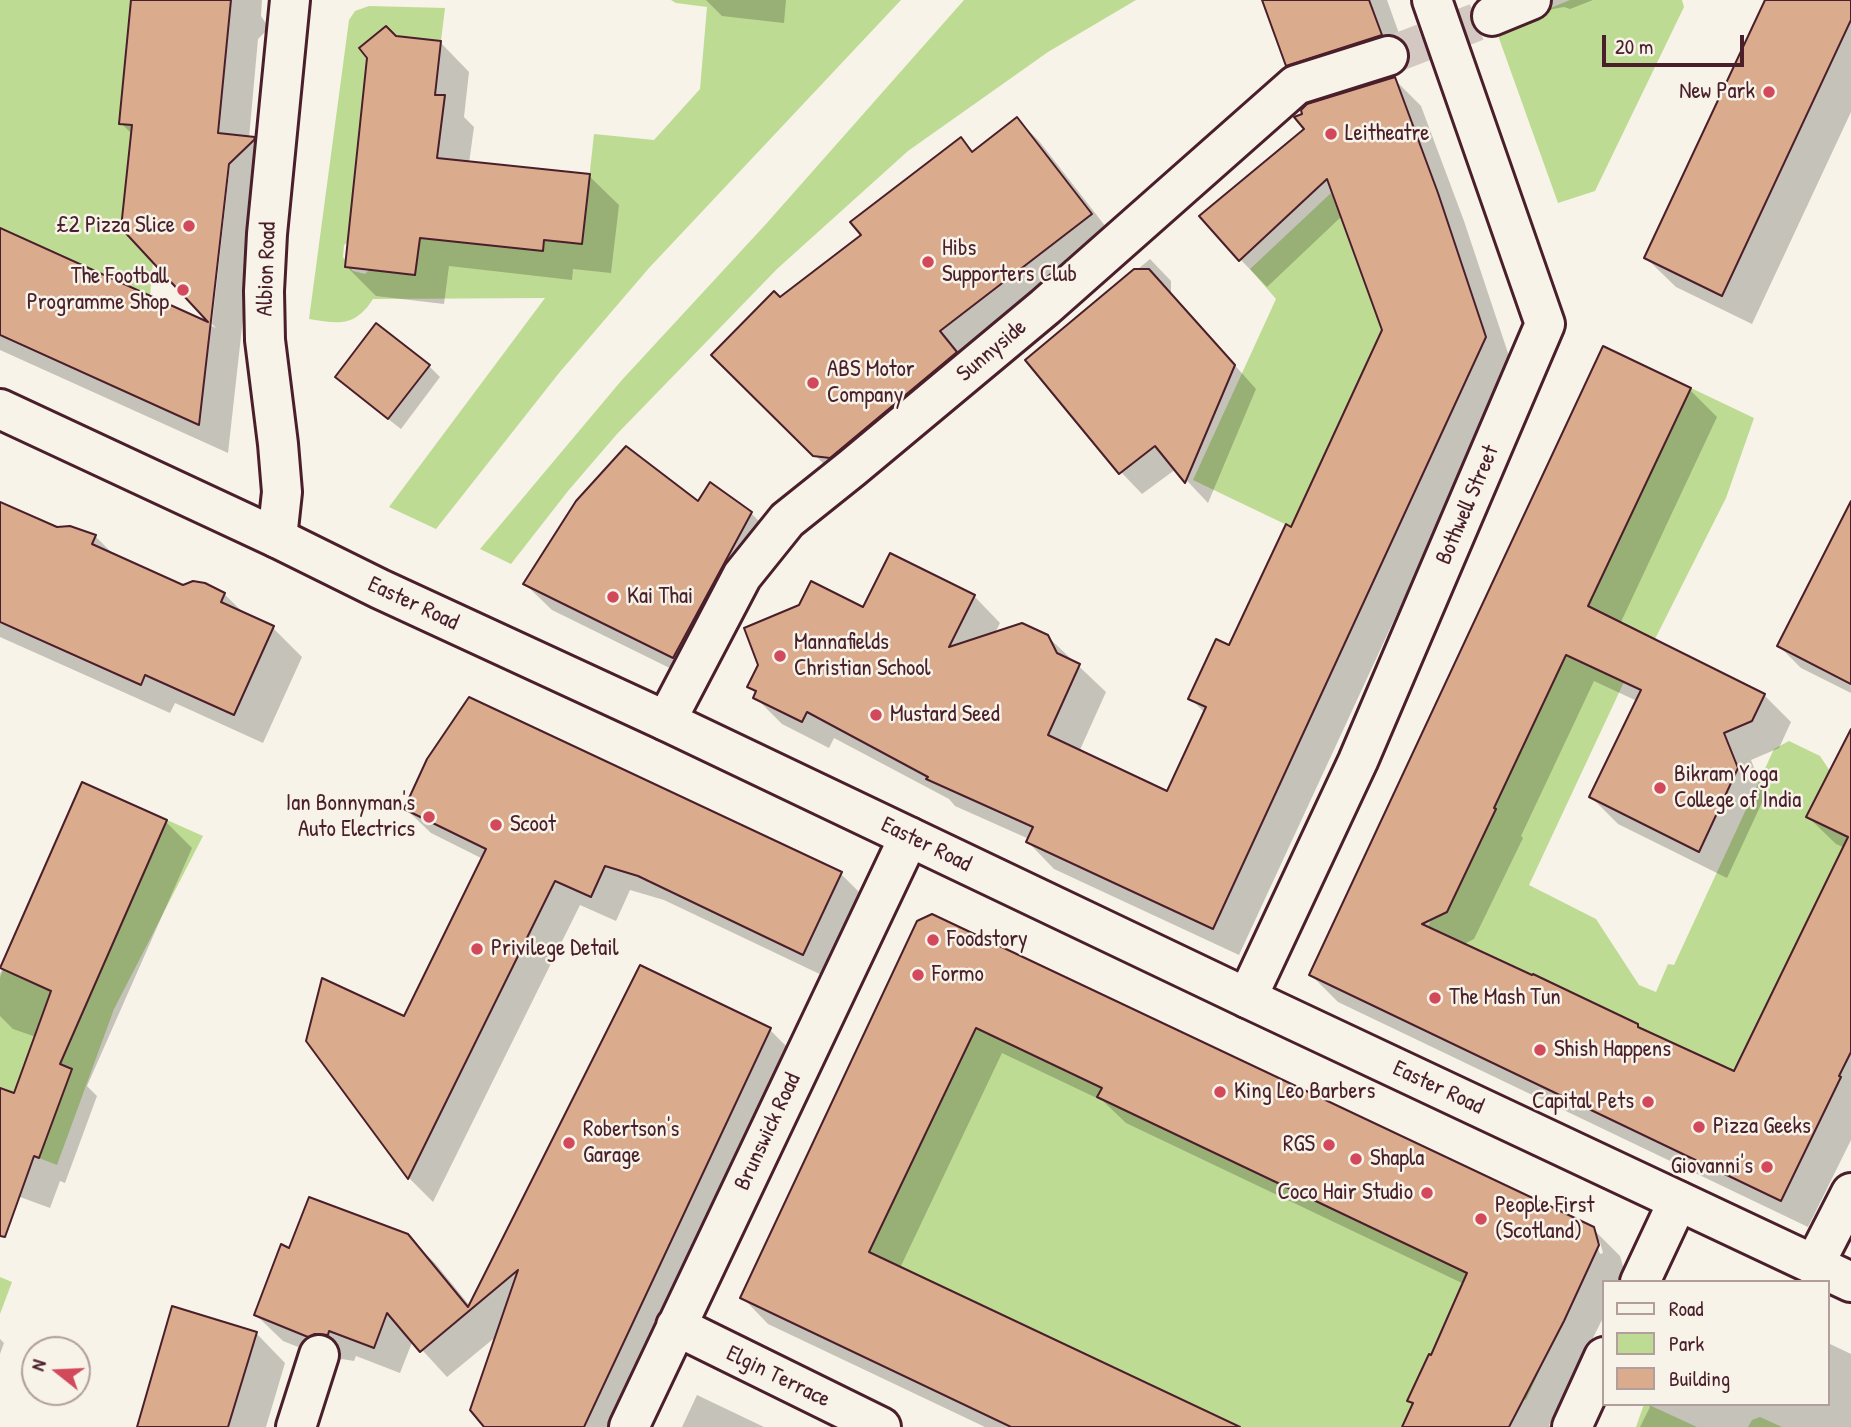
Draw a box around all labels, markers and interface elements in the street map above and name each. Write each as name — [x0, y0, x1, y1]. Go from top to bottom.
scale bar — [1606, 21, 1748, 65]
text: 20 m — [1615, 32, 1653, 61]
place label: New Park — [1679, 78, 1755, 106]
marker: New Park — [1761, 84, 1777, 100]
place label: Leitheatre — [1345, 120, 1430, 148]
marker: Leitheatre — [1323, 126, 1339, 142]
place label: £2 Pizza Slice — [56, 212, 175, 240]
marker: £2 Pizza Slice — [181, 218, 197, 234]
street label: Albion Road — [252, 221, 282, 317]
place label: Hibs Supporters Club — [942, 235, 1077, 289]
marker: Hibs Supporters Club — [920, 254, 936, 270]
place label: The Football Programme Shop — [27, 263, 169, 317]
marker: The Football Programme Shop — [175, 282, 191, 298]
street label: Sunnyside — [952, 314, 1032, 388]
place label: ABS Motor Company — [827, 356, 915, 410]
marker: ABS Motor Company — [805, 375, 821, 391]
street label: Bothwell Street — [1430, 441, 1506, 569]
street label: Easter Road — [363, 571, 463, 637]
place label: Kai Thai — [627, 583, 693, 611]
marker: Kai Thai — [605, 589, 621, 605]
place label: Mannafields Christian School — [794, 629, 931, 683]
marker: Mannafields Christian School — [772, 648, 788, 664]
place label: Mustard Seed — [890, 701, 1000, 729]
marker: Mustard Seed — [868, 707, 884, 723]
place label: Bikram Yoga College of India — [1674, 761, 1801, 815]
marker: Bikram Yoga College of India — [1652, 780, 1668, 796]
place label: Ian Bonnyman's Auto Electrics — [286, 790, 415, 844]
marker: Ian Bonnyman's Auto Electrics — [421, 809, 437, 825]
place label: Scoot — [510, 811, 556, 839]
street label: Easter Road — [876, 811, 976, 879]
marker: Scoot — [488, 817, 504, 833]
place label: Foodstory — [947, 926, 1028, 954]
marker: Foodstory — [925, 932, 941, 948]
place label: Privilege Detail — [491, 935, 619, 963]
marker: Privilege Detail — [469, 941, 485, 957]
place label: Formo — [932, 961, 984, 989]
marker: Formo — [910, 967, 926, 983]
place label: The Mash Tun — [1449, 984, 1561, 1012]
marker: The Mash Tun — [1427, 990, 1443, 1006]
place label: Shish Happens — [1554, 1036, 1671, 1064]
marker: Shish Happens — [1532, 1042, 1548, 1058]
street label: Easter Road — [1388, 1055, 1488, 1121]
street label: Brunswick Road — [729, 1069, 807, 1195]
place label: King Leo Barbers — [1234, 1078, 1375, 1106]
marker: King Leo Barbers — [1212, 1084, 1228, 1100]
place label: Capital Pets — [1532, 1088, 1634, 1116]
marker: Capital Pets — [1640, 1094, 1656, 1110]
place label: Pizza Geeks — [1713, 1113, 1811, 1141]
place label: Robertson's Garage — [583, 1116, 679, 1170]
marker: Pizza Geeks — [1691, 1119, 1707, 1135]
place label: RGS — [1283, 1131, 1315, 1159]
marker: Robertson's Garage — [561, 1135, 577, 1151]
marker: RGS — [1321, 1137, 1337, 1153]
place label: Shapla — [1370, 1145, 1424, 1173]
marker: Shapla — [1348, 1151, 1364, 1167]
place label: Giovanni's — [1671, 1153, 1753, 1181]
marker: Giovanni's — [1759, 1159, 1775, 1175]
place label: Coco Hair Studio — [1278, 1179, 1413, 1207]
marker: Coco Hair Studio — [1419, 1185, 1435, 1201]
place label: People First (Scotland) — [1495, 1192, 1594, 1246]
marker: People First (Scotland) — [1473, 1211, 1489, 1227]
legend — [1602, 1280, 1830, 1406]
text: Road — [1669, 1294, 1703, 1323]
text: Park — [1669, 1329, 1704, 1358]
north arrow — [21, 1336, 91, 1406]
street label: Elgin Terrace — [722, 1340, 834, 1414]
text: N — [24, 1356, 52, 1374]
text: Building — [1669, 1364, 1730, 1393]

